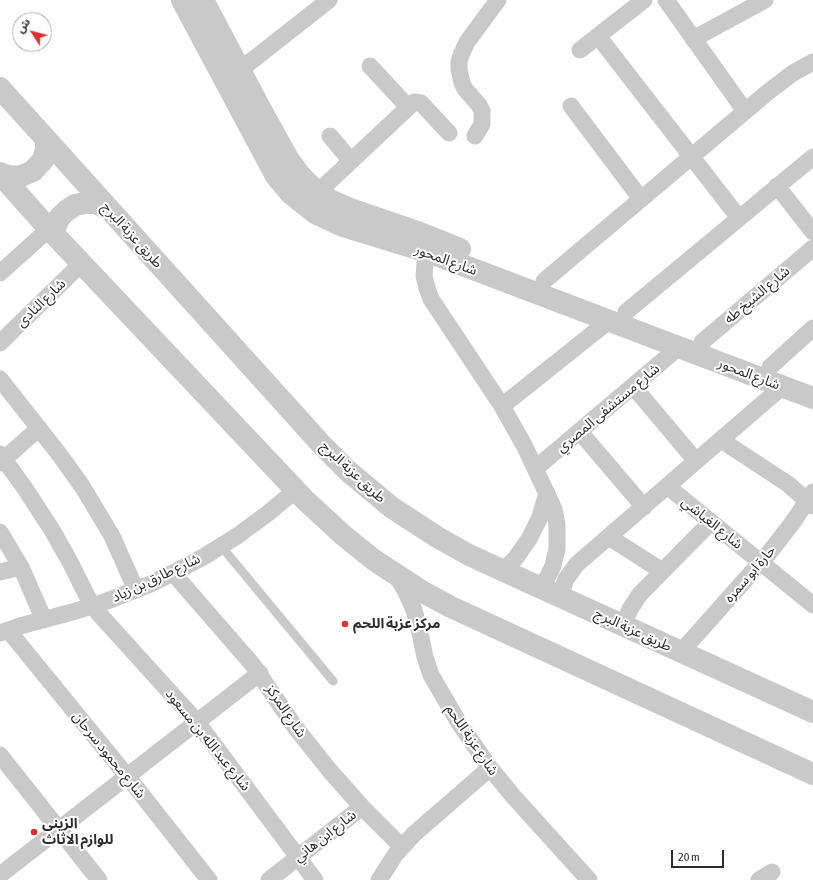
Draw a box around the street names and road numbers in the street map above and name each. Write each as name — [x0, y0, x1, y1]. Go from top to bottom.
street label: طريق عزبة البرج — [98, 199, 166, 271]
street label: شارع المحور — [413, 241, 479, 279]
street label: شارع الشيخ طه — [721, 263, 793, 327]
street label: شارع النادى — [13, 275, 69, 331]
street label: شارع المحور — [716, 355, 782, 393]
street label: شارع مستشفى المصري — [553, 360, 663, 456]
street label: طريق عزبة البرج — [317, 438, 389, 506]
street label: شارع الغباشي — [678, 493, 746, 553]
street label: حارة ابو سمره — [721, 542, 779, 606]
street label: شارع طارق بن زياد — [109, 550, 203, 606]
street label: طريق عزبة البرج — [592, 605, 674, 655]
street label: شارع المركز — [262, 681, 310, 741]
street label: شارع عبد الله بن مسعود — [162, 686, 254, 794]
street label: شارع عزبة اللحم — [442, 701, 502, 779]
street label: شارع محمود سرحان — [69, 708, 149, 802]
street label: شارع ابن هاني — [290, 806, 360, 866]

